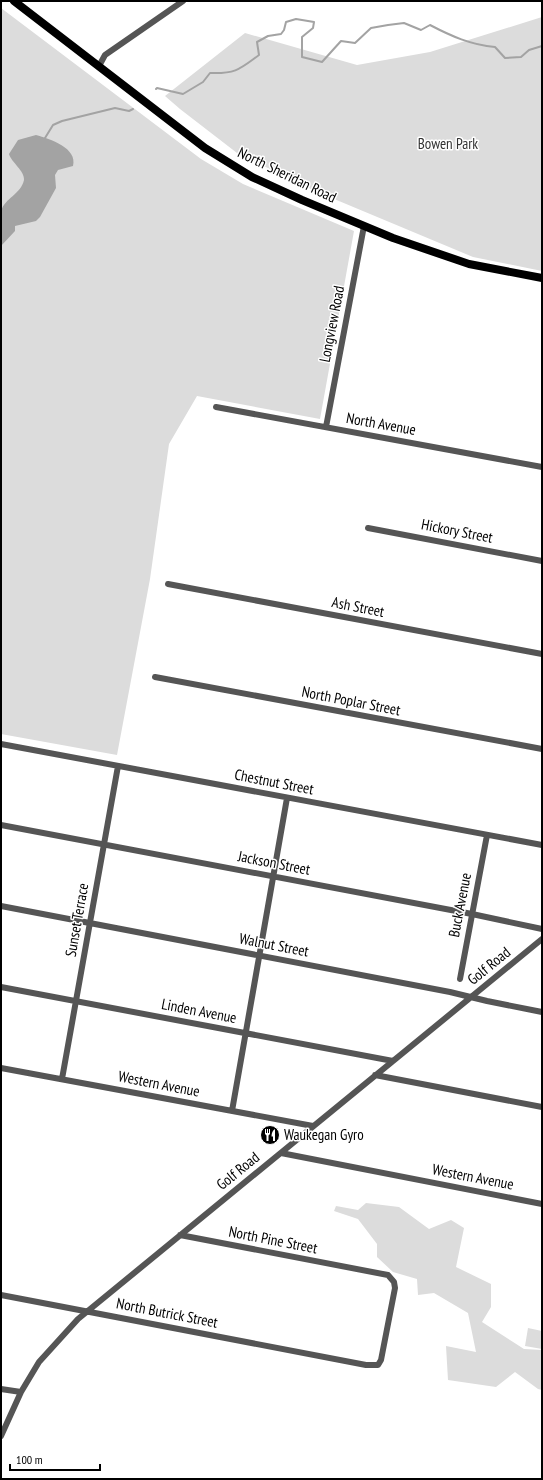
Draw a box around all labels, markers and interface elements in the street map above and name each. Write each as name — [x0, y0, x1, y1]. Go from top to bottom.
park label: Bowen Park — [418, 134, 478, 153]
street label: North Sheridan Road — [235, 142, 340, 207]
street label: Longview Road — [315, 284, 348, 364]
street label: North Avenue — [345, 408, 417, 439]
street label: Hickory Street — [420, 514, 494, 547]
street label: Ash Street — [330, 592, 386, 621]
street label: North Poplar Street — [300, 682, 402, 719]
street label: Chestnut Street — [233, 765, 315, 798]
street label: Jackson Street — [235, 846, 312, 879]
street label: Buck Avenue — [444, 871, 475, 939]
street label: Sunset Terrace — [61, 882, 92, 958]
street label: Walnut Street — [238, 928, 311, 961]
street label: Golf Road — [463, 943, 514, 989]
street label: Linden Avenue — [160, 994, 238, 1027]
street label: Western Avenue — [117, 1066, 201, 1101]
restaurant icon: Waukegan Gyro — [259, 1124, 281, 1146]
place label: Waukegan Gyro — [284, 1125, 364, 1144]
street label: Golf Road — [212, 1148, 263, 1194]
street label: Western Avenue — [431, 1159, 515, 1194]
street label: North Pine Street — [227, 1222, 319, 1257]
street label: North Butrick Street — [115, 1293, 219, 1332]
scale bar — [10, 1446, 100, 1472]
text: 100 m — [16, 1452, 43, 1467]

